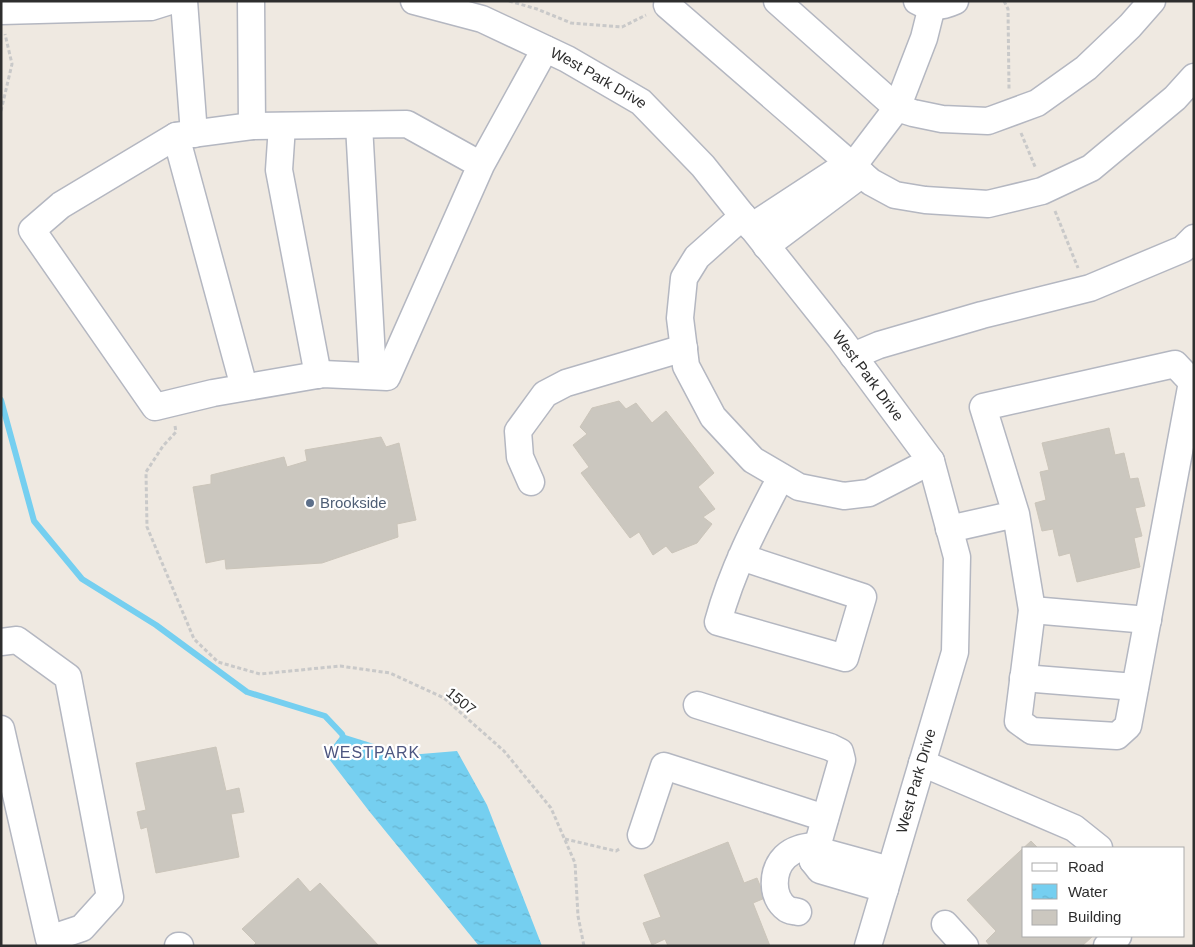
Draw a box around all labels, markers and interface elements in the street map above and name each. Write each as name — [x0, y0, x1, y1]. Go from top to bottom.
street label: West Park Drive — [548, 43, 651, 111]
street label: West Park Drive — [829, 327, 907, 424]
place label: Brookside — [320, 494, 387, 511]
marker: Brookside — [304, 497, 316, 509]
street label: 1507 — [443, 684, 480, 718]
street label: West Park Drive — [892, 727, 939, 835]
district label: WESTPARK — [324, 744, 420, 761]
legend — [1022, 847, 1185, 937]
text: Road — [1068, 858, 1104, 875]
text: Water — [1068, 883, 1107, 900]
text: Building — [1068, 908, 1121, 925]

